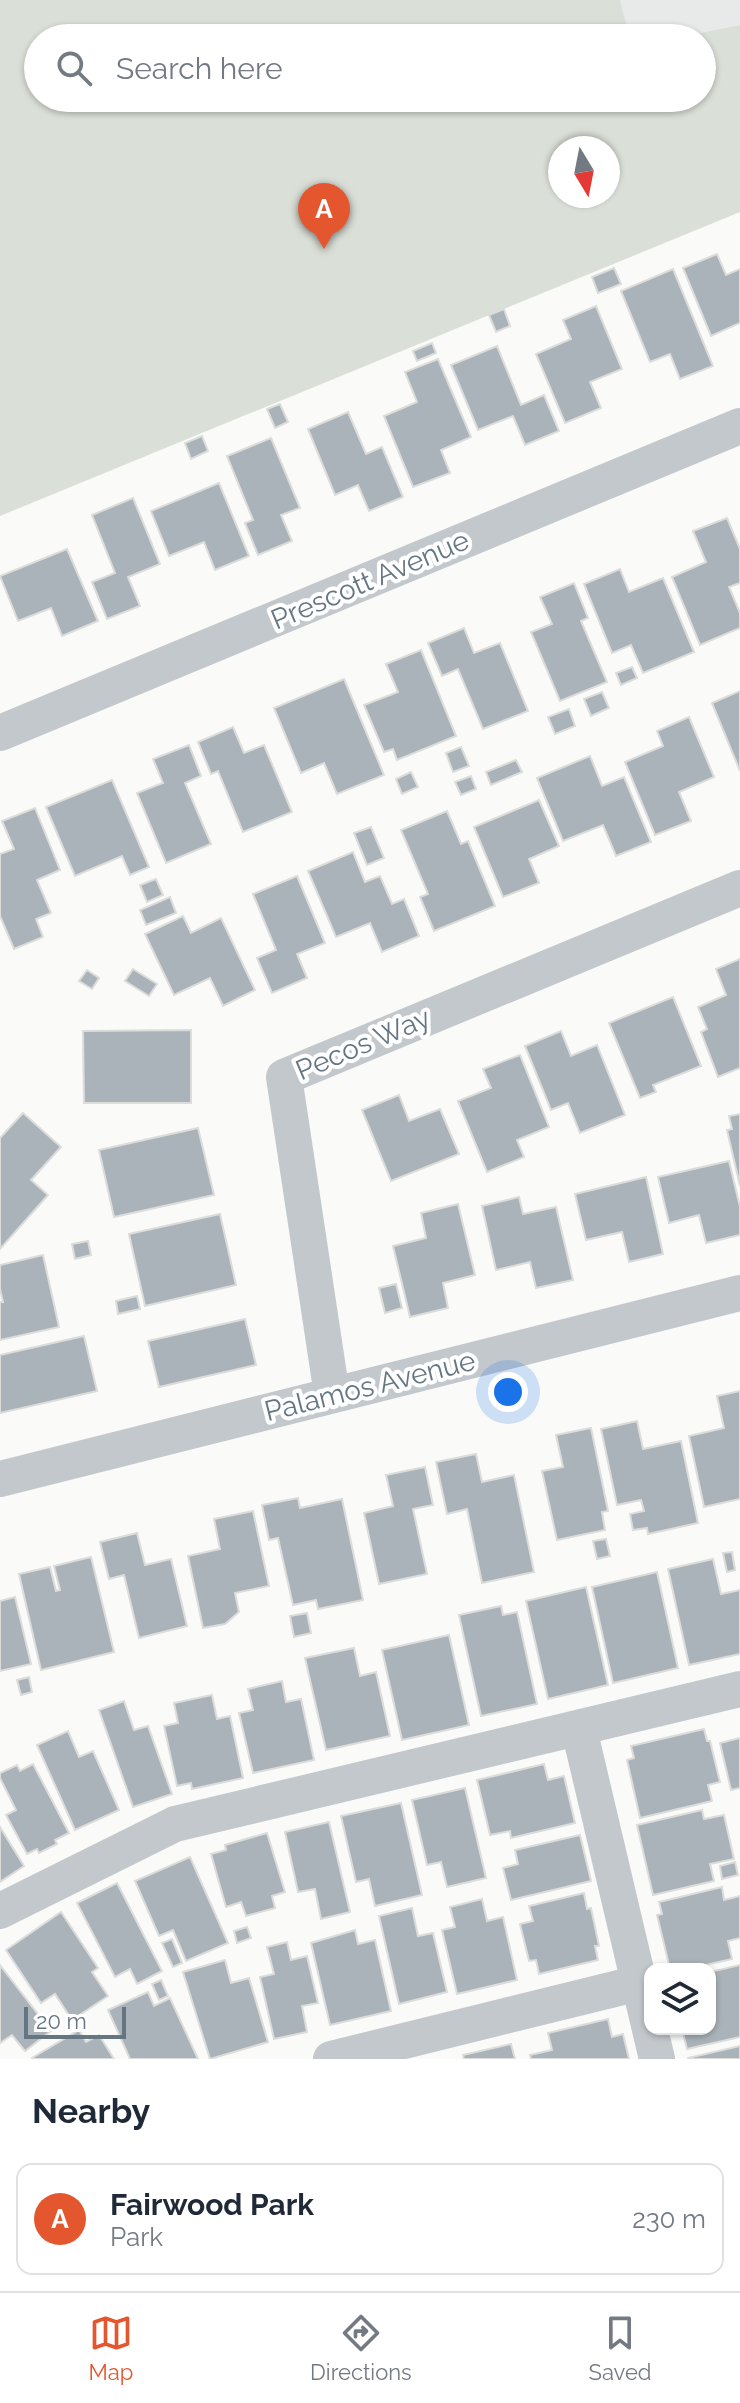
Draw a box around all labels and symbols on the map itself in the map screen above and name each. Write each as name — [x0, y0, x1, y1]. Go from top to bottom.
north arrow — [548, 136, 620, 208]
pin: A — [298, 183, 350, 249]
street label: Prescott Avenue — [266, 523, 474, 637]
street label: Pecos Way — [291, 1001, 435, 1087]
street label: Palamos Avenue — [261, 1344, 479, 1428]
your location — [488, 1372, 528, 1412]
scale bar — [24, 2003, 126, 2039]

